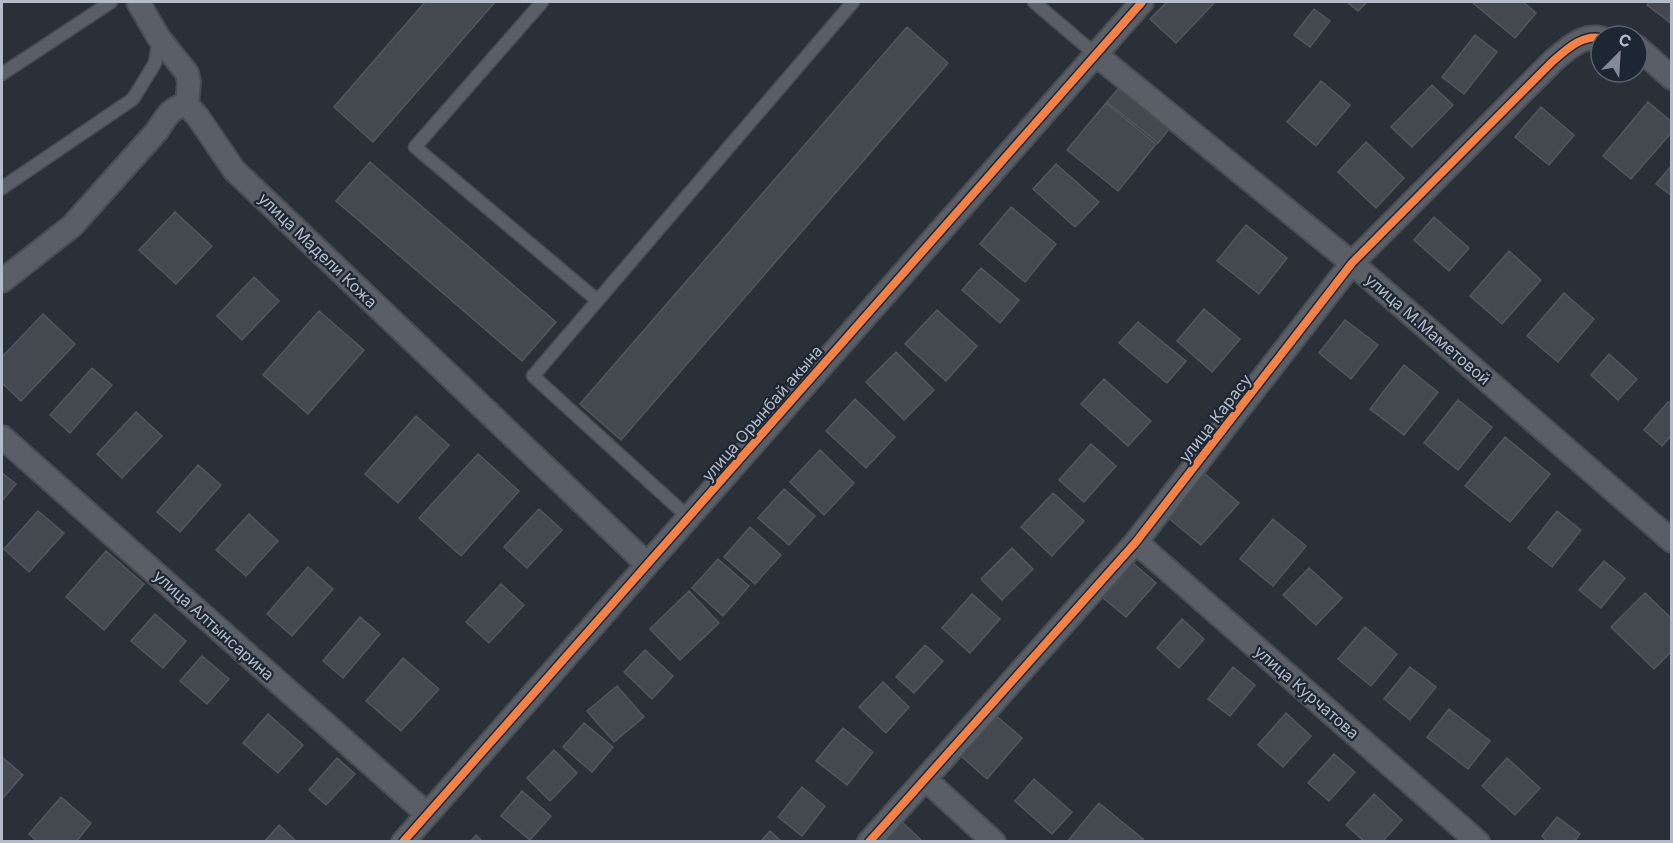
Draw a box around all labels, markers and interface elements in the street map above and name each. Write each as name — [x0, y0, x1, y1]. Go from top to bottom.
north arrow — [1589, 24, 1649, 84]
text: С — [1616, 29, 1635, 52]
street label: улица Мадели Кожа — [254, 188, 382, 312]
street label: улица М.Маметовой — [1361, 269, 1495, 389]
street label: улица Орынбай акына — [698, 341, 826, 485]
street label: улица Карасу — [1174, 370, 1256, 466]
street label: улица Алтынсарина — [150, 566, 278, 684]
street label: улица Курчатова — [1251, 641, 1363, 743]

